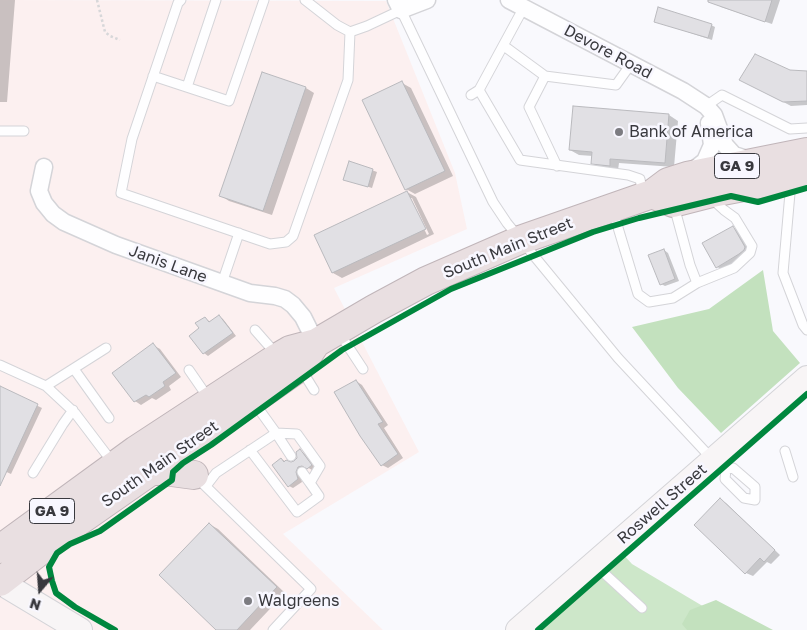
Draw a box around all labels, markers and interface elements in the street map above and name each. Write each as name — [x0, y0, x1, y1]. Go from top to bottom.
street label: Devore Road — [561, 21, 655, 83]
place label: Bank of America — [629, 122, 753, 142]
marker: Bank of America — [613, 126, 625, 138]
road number: GA 9 — [714, 154, 760, 178]
street label: South Main Street — [440, 213, 576, 283]
street label: Janis Lane — [126, 241, 210, 287]
street label: South Main Street — [98, 417, 222, 511]
street label: Roswell Street — [613, 460, 711, 548]
road number: GA 9 — [30, 498, 74, 524]
north arrow — [15, 565, 65, 615]
place label: Walgreens — [258, 591, 340, 611]
text: N — [28, 595, 43, 614]
marker: Walgreens — [242, 595, 254, 607]

